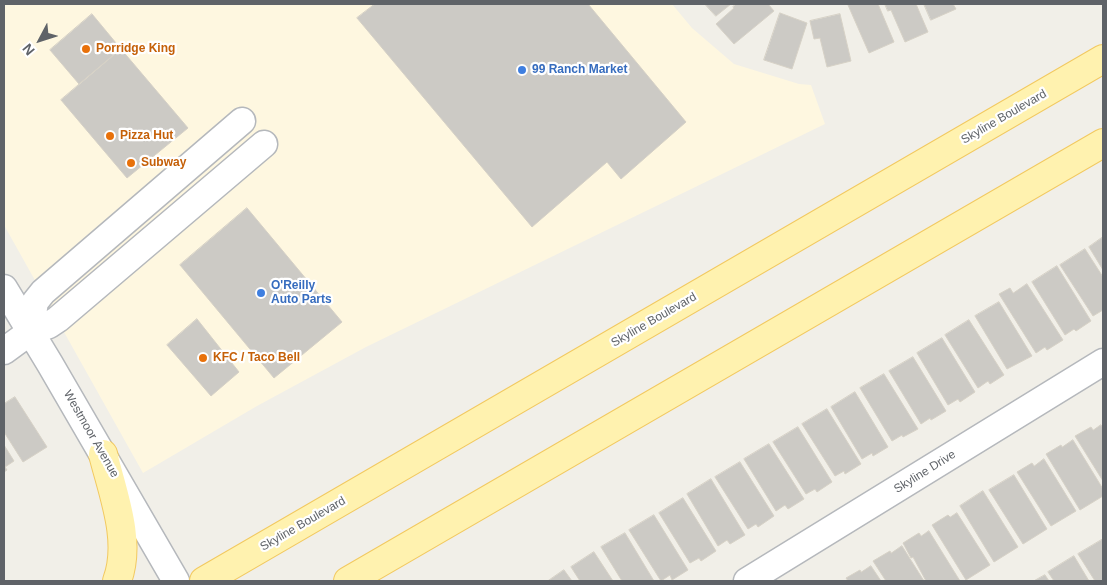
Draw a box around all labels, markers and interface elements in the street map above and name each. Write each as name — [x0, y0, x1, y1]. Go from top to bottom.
north arrow — [15, 15, 65, 65]
text: N — [19, 41, 38, 59]
place label: Porridge King — [96, 42, 175, 56]
marker: Porridge King — [80, 43, 92, 55]
place label: 99 Ranch Market — [532, 63, 627, 77]
marker: 99 Ranch Market — [516, 64, 528, 76]
street label: Skyline Boulevard — [959, 87, 1049, 147]
place label: Pizza Hut — [120, 129, 173, 143]
marker: Pizza Hut — [104, 130, 116, 142]
place label: Subway — [141, 156, 186, 170]
marker: Subway — [125, 157, 137, 169]
place label: O'Reilly Auto Parts — [271, 279, 332, 307]
marker: O'Reilly Auto Parts — [255, 287, 267, 299]
street label: Skyline Boulevard — [609, 290, 699, 350]
place label: KFC / Taco Bell — [213, 351, 300, 365]
marker: KFC / Taco Bell — [197, 352, 209, 364]
street label: Westmoor Avenue — [60, 388, 122, 480]
street label: Skyline Drive — [891, 447, 959, 497]
street label: Skyline Boulevard — [258, 494, 348, 554]

